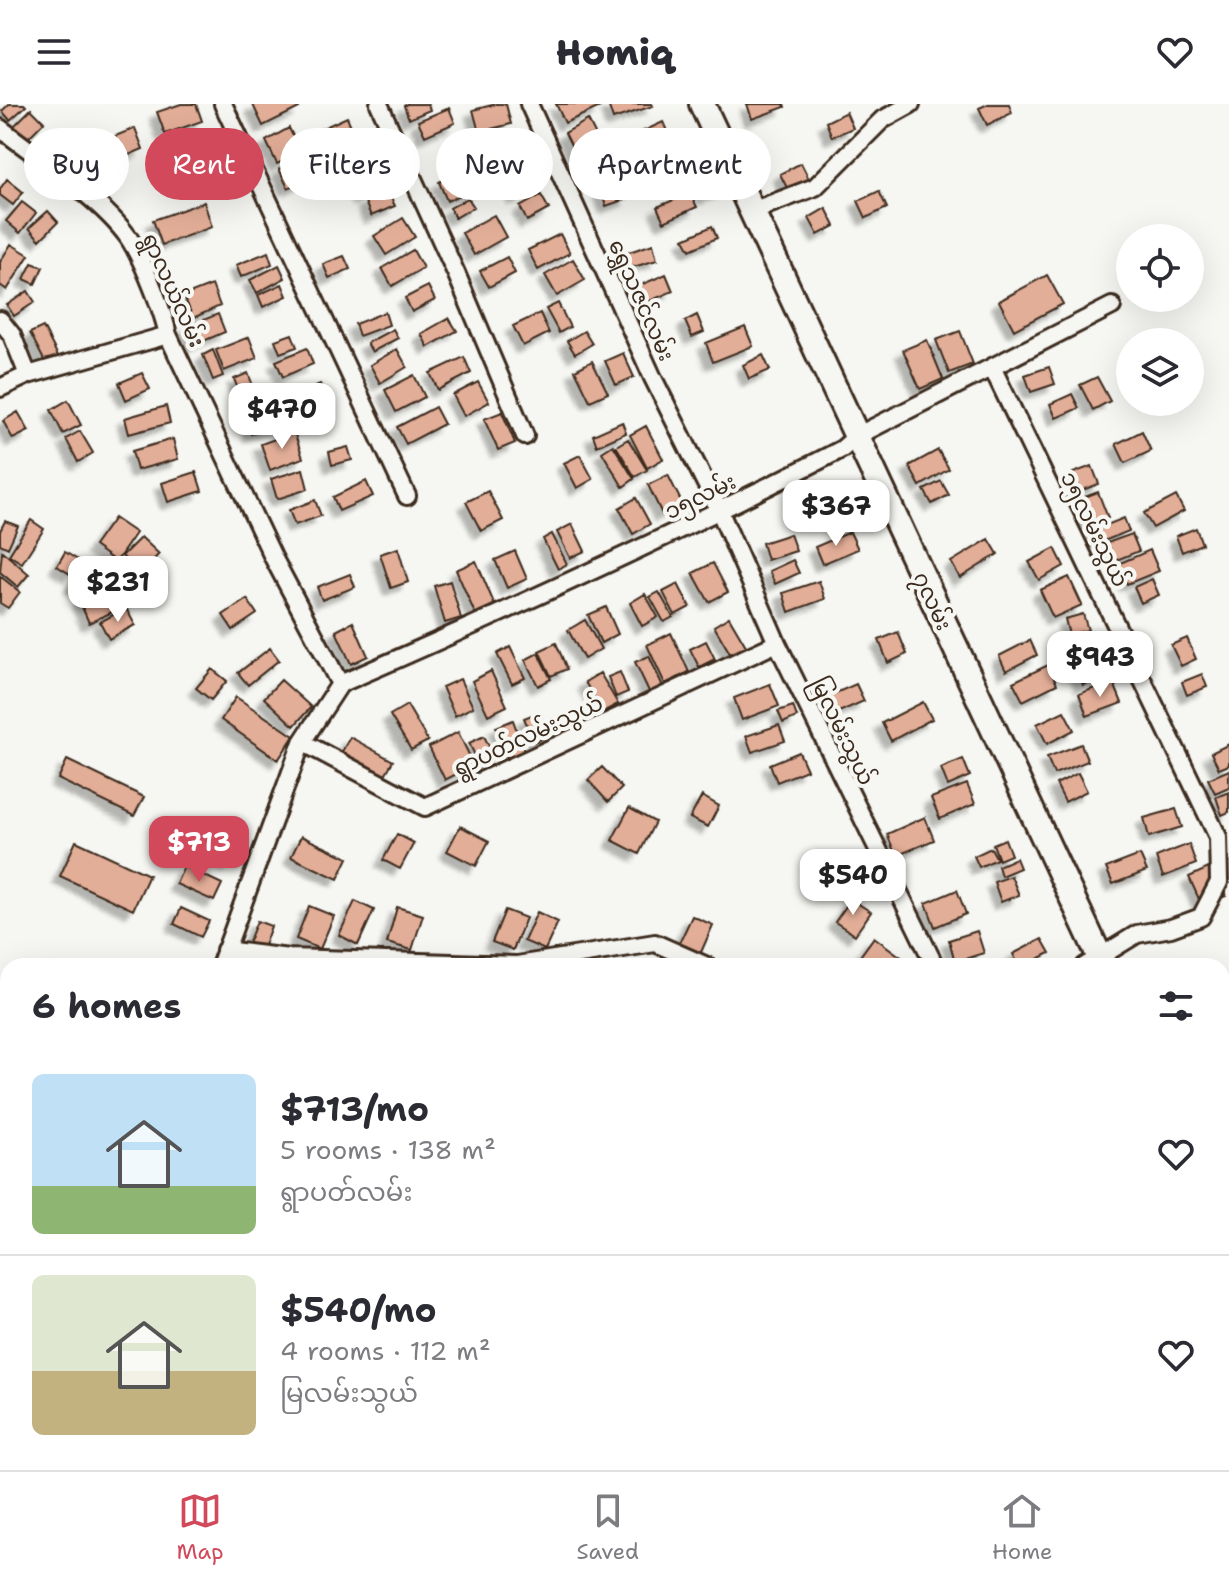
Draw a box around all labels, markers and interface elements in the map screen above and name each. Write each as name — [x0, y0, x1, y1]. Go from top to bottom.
text: Homiq — [556, 28, 673, 77]
icon: menu — [32, 30, 76, 74]
icon: heart — [1153, 30, 1197, 74]
chip: Buy — [24, 128, 129, 200]
chip: Rent — [145, 128, 264, 200]
chip: Filters — [280, 128, 420, 200]
chip: New — [436, 128, 553, 200]
chip: Apartment — [569, 128, 771, 200]
map controls — [1116, 224, 1204, 416]
button: locate — [1116, 224, 1204, 312]
street label: ရွာလယ်လမ်း — [133, 228, 213, 353]
street label: ရွှေသဇင်လမ်း — [599, 234, 682, 367]
button: layers — [1116, 328, 1204, 416]
pin: $470 — [235, 383, 329, 451]
text: $470 — [246, 391, 318, 426]
street label: ၁၅လမ်း — [659, 466, 742, 529]
street label: ၁၅လမ်းသွယ် — [1051, 466, 1136, 593]
pin: $367 — [789, 480, 883, 548]
text: $367 — [801, 488, 871, 523]
pin: $231 — [71, 556, 165, 624]
text: $231 — [86, 564, 150, 599]
street label: ၇လမ်း — [904, 567, 960, 636]
pin: $943 — [1053, 631, 1147, 699]
text: $943 — [1065, 639, 1135, 674]
street label: မြလမ်းသွယ် — [801, 672, 882, 791]
street label: ရွာပတ်လမ်းသွယ် — [448, 687, 609, 785]
pin: $713 — [152, 816, 246, 884]
text: $713 — [167, 824, 231, 859]
pin: $540 — [806, 849, 900, 917]
text: $540 — [818, 857, 888, 892]
text: 6 homes — [32, 983, 181, 1029]
icon: filters — [1154, 984, 1198, 1028]
text: $713/mo — [280, 1086, 429, 1132]
icon: home — [96, 1106, 192, 1202]
text: 5 rooms · 138 m² — [280, 1132, 496, 1167]
icon: heart — [1154, 1132, 1198, 1176]
text: ရွာပတ်လမ်း — [280, 1174, 412, 1209]
text: $540/mo — [280, 1287, 437, 1333]
icon: home — [96, 1307, 192, 1403]
text: 4 rooms · 112 m² — [280, 1333, 491, 1368]
icon: heart — [1154, 1333, 1198, 1377]
text: မြလမ်းသွယ် — [280, 1375, 418, 1410]
tab: Map — [176, 1489, 224, 1566]
tab: Saved — [577, 1489, 639, 1566]
tab: Home — [992, 1489, 1053, 1566]

